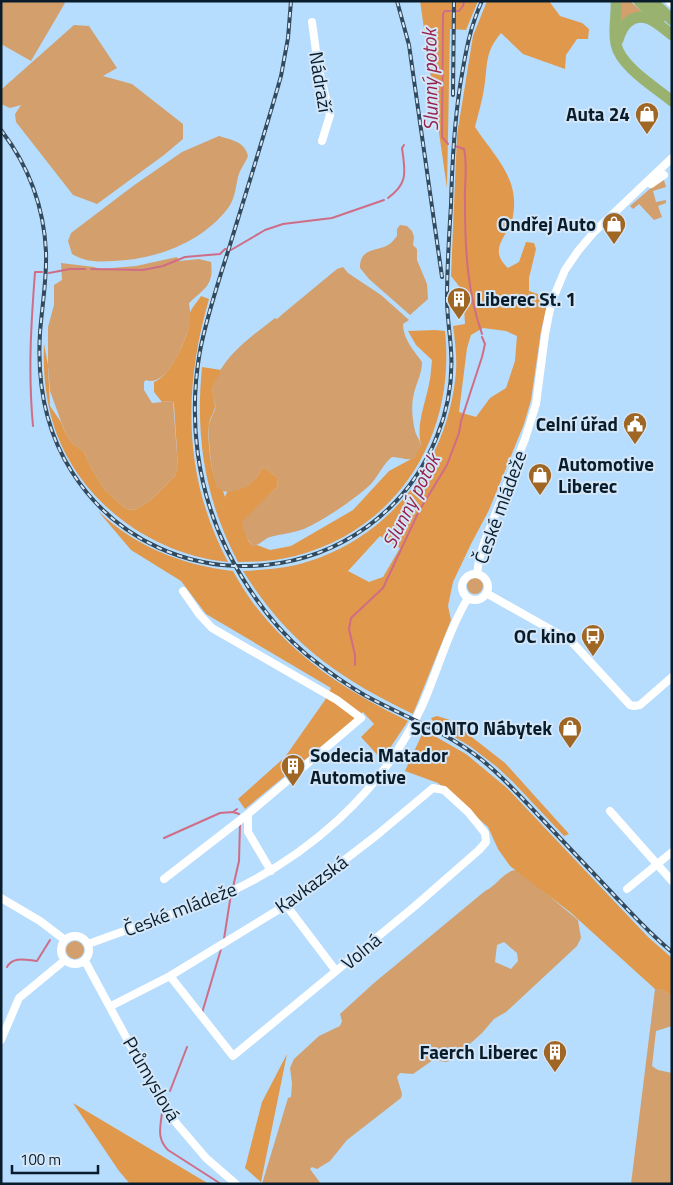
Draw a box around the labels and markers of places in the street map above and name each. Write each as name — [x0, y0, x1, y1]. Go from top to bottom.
place label: Auta 24 — [566, 99, 630, 128]
shop icon: Auta 24 — [634, 101, 660, 135]
place label: Ondřej Auto — [498, 209, 596, 238]
shop icon: Ondřej Auto — [601, 211, 627, 245]
place label: Liberec St. 1 — [476, 284, 576, 313]
building icon: Liberec St. 1 — [446, 286, 472, 320]
place label: Celní úřad — [536, 409, 618, 438]
public building icon: Celní úřad — [622, 411, 648, 445]
place label: Automotive Liberec — [558, 449, 654, 500]
shop icon: Automotive Liberec — [527, 462, 553, 496]
place label: OC kino — [514, 621, 576, 650]
bus stop icon: OC kino — [580, 623, 606, 657]
place label: SCONTO Nábytek — [411, 713, 552, 742]
shop icon: SCONTO Nábytek — [557, 715, 583, 749]
place label: Sodecia Matador Automotive — [310, 740, 448, 791]
building icon: Sodecia Matador Automotive — [280, 753, 306, 787]
place label: Faerch Liberec — [419, 1037, 538, 1066]
building icon: Faerch Liberec — [542, 1039, 568, 1073]

